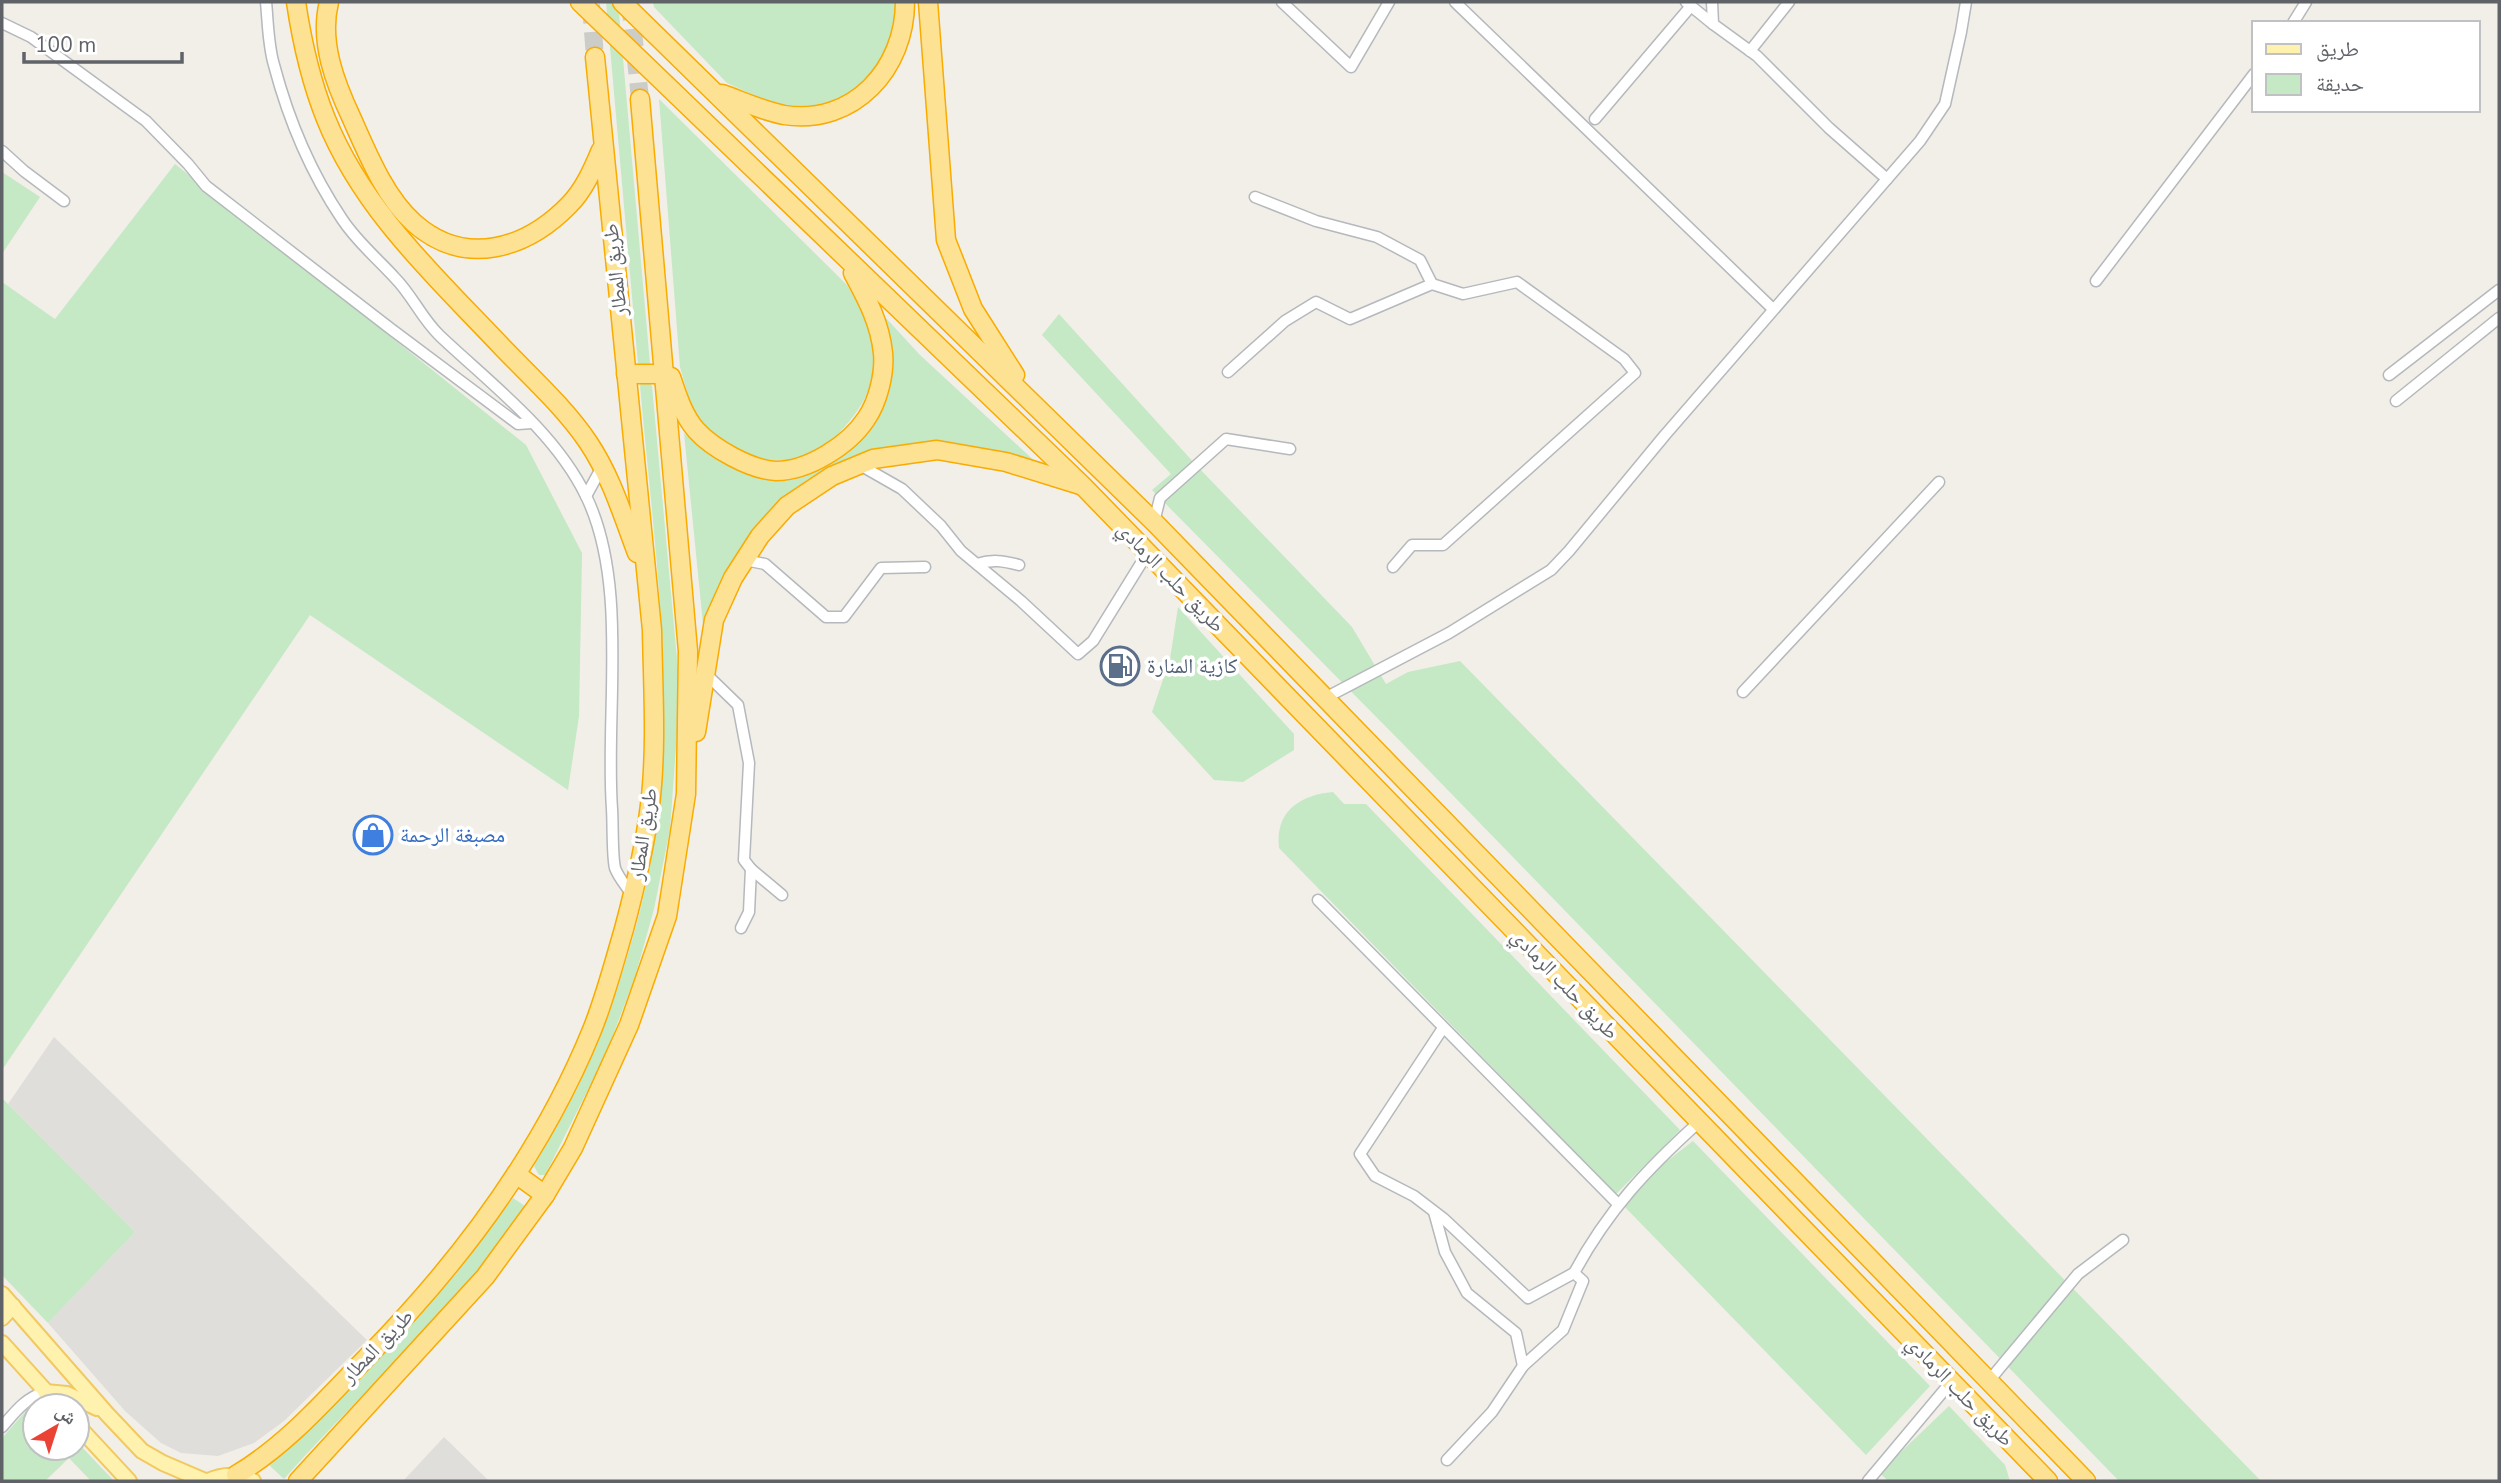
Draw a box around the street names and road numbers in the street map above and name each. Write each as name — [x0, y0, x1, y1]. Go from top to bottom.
street label: طريق المطار — [596, 222, 634, 319]
street label: طريق حلب الرمادي — [1109, 515, 1231, 640]
street label: طريق المطار — [622, 786, 664, 883]
street label: طريق حلب الرمادي — [1503, 922, 1625, 1047]
street label: طريق المطار — [334, 1303, 419, 1390]
street label: طريق حلب الرمادي — [1898, 1329, 2020, 1454]

